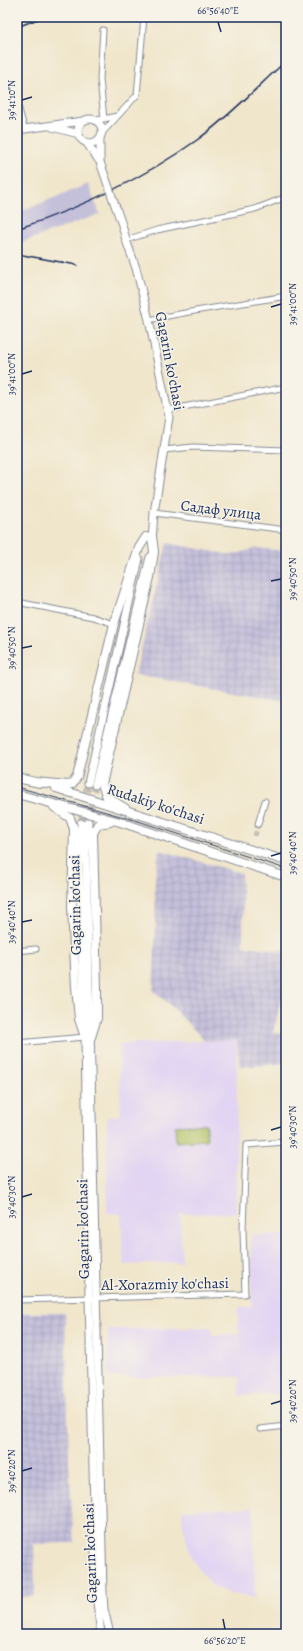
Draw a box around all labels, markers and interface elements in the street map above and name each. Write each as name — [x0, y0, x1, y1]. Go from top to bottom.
text: 66°56'40"E — [197, 4, 239, 17]
text: 39°41'10"N — [5, 80, 18, 120]
text: 39°41'00"N — [286, 283, 299, 325]
street label: Gagarin ko'chasi — [151, 310, 189, 412]
text: 39°41'00"N — [5, 353, 18, 395]
street label: Садаф улица — [180, 495, 262, 525]
text: 39°40'50"N — [286, 557, 299, 601]
text: 39°40'50"N — [5, 626, 18, 670]
street label: Rudakiy ko'chasi — [105, 779, 207, 829]
text: 39°40'40"N — [286, 831, 299, 875]
street label: Gagarin ko'chasi — [64, 855, 86, 955]
text: 39°40'40"N — [5, 900, 18, 944]
text: 39°40'30"N — [286, 1105, 299, 1149]
text: 39°40'30"N — [5, 1175, 18, 1219]
street label: Gagarin ko'chasi — [72, 1179, 94, 1279]
street label: Al-Xorazmiy ko'chasi — [100, 1273, 229, 1295]
text: 39°40'20"N — [286, 1379, 299, 1423]
text: 39°40'20"N — [5, 1449, 18, 1493]
street label: Gagarin ko'chasi — [78, 1503, 102, 1603]
text: 66°56'20"E — [204, 1634, 246, 1647]

